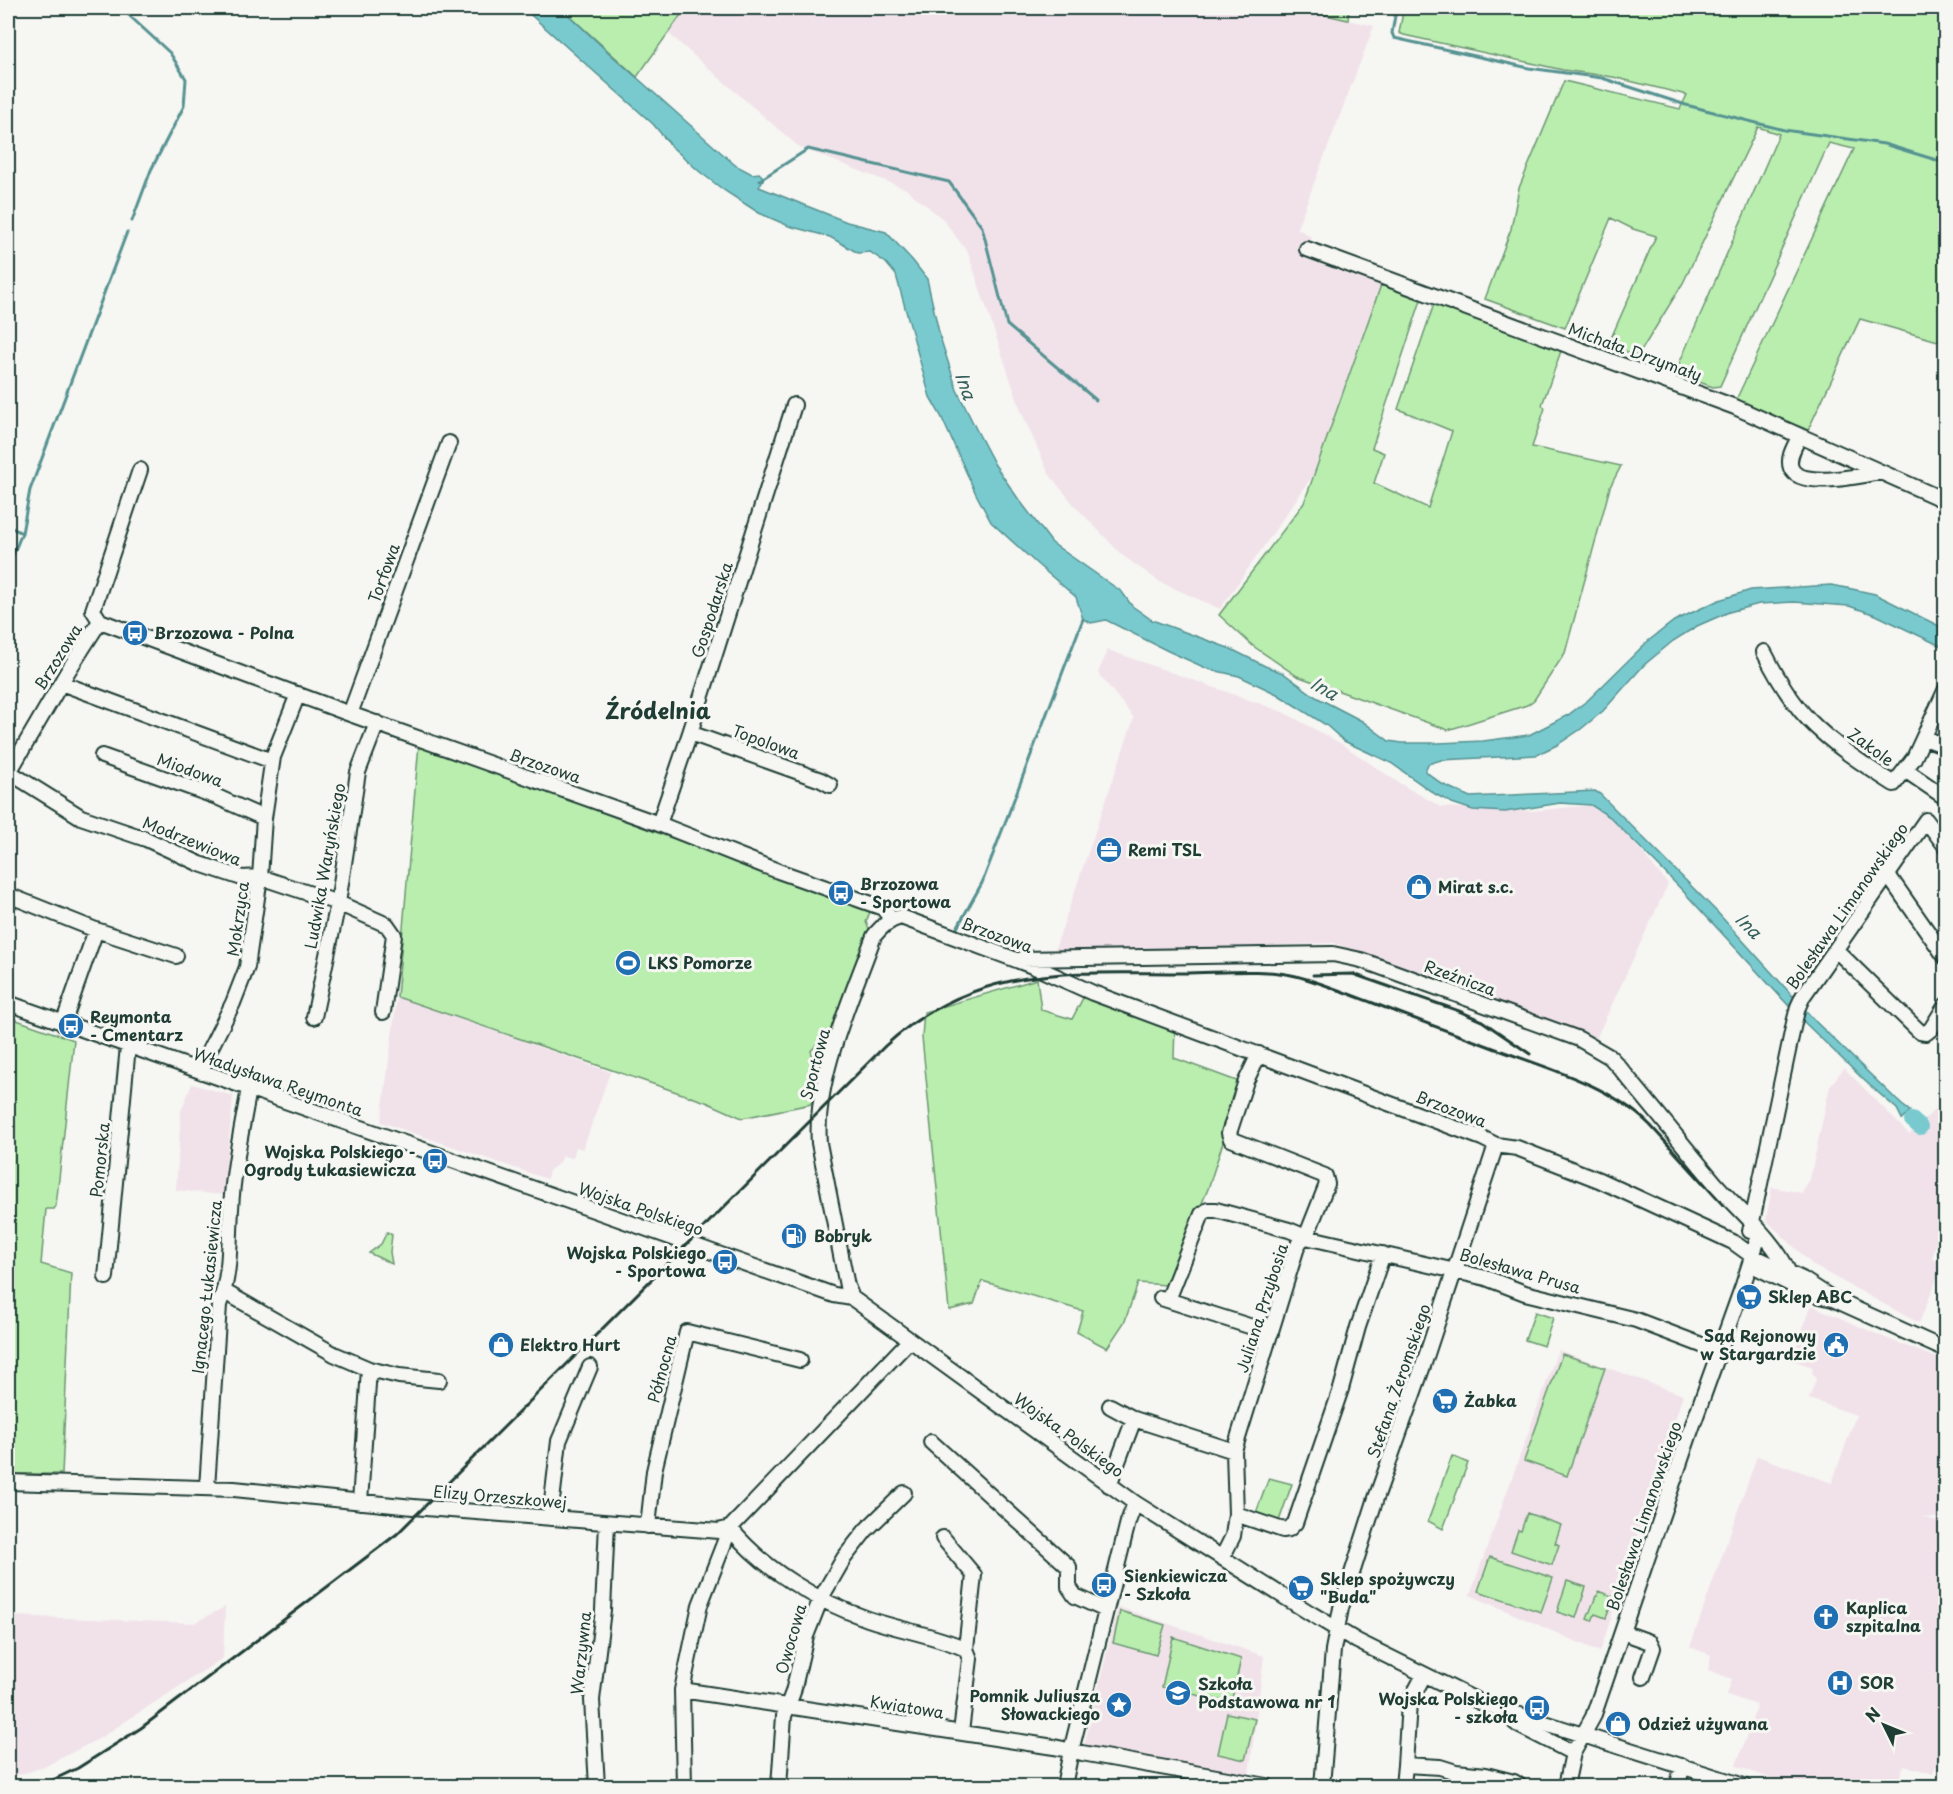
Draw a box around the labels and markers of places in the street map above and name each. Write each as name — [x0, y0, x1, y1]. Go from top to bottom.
bus stop icon: Brzozowa - Polna — [120, 618, 150, 648]
place label: Brzozowa - Polna — [154, 620, 295, 644]
office icon: Remi TSL — [1094, 835, 1124, 865]
place label: Remi TSL — [1128, 837, 1202, 861]
place label: Brzozowa - Sportowa — [860, 871, 951, 913]
shop icon: Mirat s.c. — [1404, 872, 1434, 902]
place label: Mirat s.c. — [1438, 874, 1513, 898]
bus stop icon: Brzozowa - Sportowa — [826, 878, 856, 908]
sports icon: LKS Pomorze — [613, 948, 643, 978]
place label: LKS Pomorze — [648, 950, 752, 974]
place label: Reymonta - Cmentarz — [90, 1004, 183, 1046]
bus stop icon: Reymonta - Cmentarz — [56, 1011, 86, 1041]
place label: Wojska Polskiego - Ogrody Łukasiewicza — [244, 1139, 416, 1181]
bus stop icon: Wojska Polskiego - Ogrody Łukasiewicza — [420, 1146, 450, 1176]
fuel station icon: Bobryk — [779, 1221, 809, 1251]
place label: Bobryk — [814, 1223, 872, 1247]
place label: Wojska Polskiego - Sportowa — [566, 1240, 706, 1282]
bus stop icon: Wojska Polskiego - Sportowa — [710, 1247, 740, 1277]
supermarket icon: Sklep ABC — [1734, 1282, 1764, 1312]
place label: Sklep ABC — [1768, 1284, 1852, 1308]
place label: Sąd Rejonowy w Stargardzie — [1700, 1323, 1816, 1365]
shop icon: Elektro Hurt — [486, 1330, 516, 1360]
public building icon: Sąd Rejonowy w Stargardzie — [1821, 1330, 1851, 1360]
place label: Elektro Hurt — [520, 1332, 621, 1356]
supermarket icon: Żabka — [1430, 1386, 1460, 1416]
place label: Żabka — [1464, 1388, 1517, 1412]
place label: Sienkiewicza - Szkoła — [1124, 1563, 1228, 1605]
place label: Sklep spożywczy "Buda" — [1320, 1566, 1455, 1608]
bus stop icon: Sienkiewicza - Szkoła — [1089, 1570, 1119, 1600]
supermarket icon: Sklep spożywczy "Buda" — [1286, 1573, 1316, 1603]
place label: Kaplica szpitalna — [1846, 1595, 1921, 1637]
church icon: Kaplica szpitalna — [1811, 1602, 1841, 1632]
hospital icon: SOR — [1825, 1668, 1855, 1698]
place label: SOR — [1860, 1670, 1894, 1694]
place label: Szkoła Podstawowa nr 1 — [1198, 1671, 1335, 1713]
school or university icon: Szkoła Podstawowa nr 1 — [1163, 1678, 1193, 1708]
place label: Pomnik Juliusza Słowackiego — [969, 1683, 1100, 1725]
place label: Wojska Polskiego - szkoła — [1378, 1686, 1518, 1728]
place icon: Pomnik Juliusza Słowackiego — [1104, 1690, 1134, 1720]
bus stop icon: Wojska Polskiego - szkoła — [1522, 1693, 1552, 1723]
shop icon: Odzież używana — [1603, 1709, 1633, 1739]
place label: Odzież używana — [1638, 1711, 1768, 1735]

